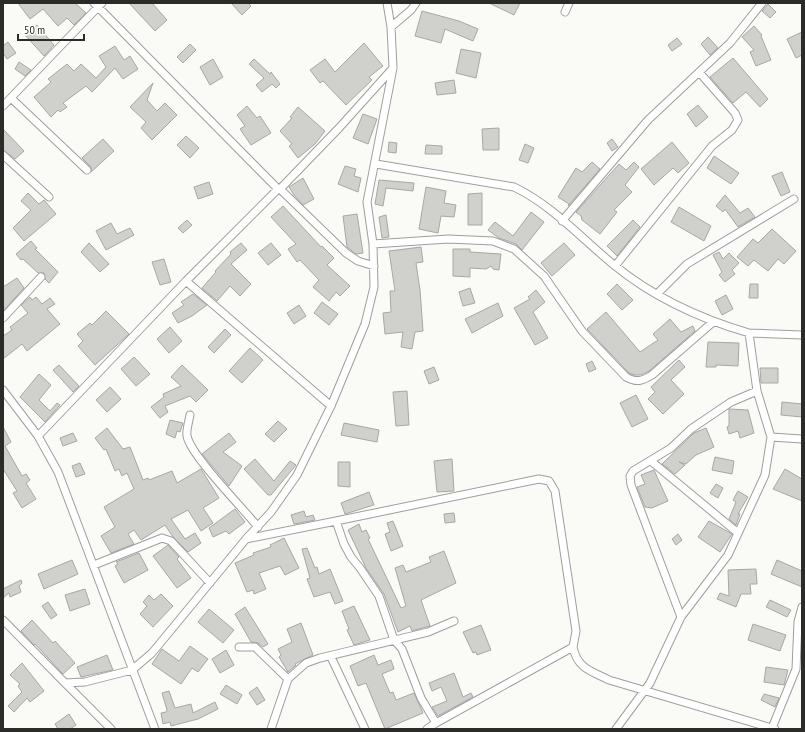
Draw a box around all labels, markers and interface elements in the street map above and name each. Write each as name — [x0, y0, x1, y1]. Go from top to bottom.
scale bar — [18, 16, 84, 42]
text: 50 m — [24, 22, 45, 37]

